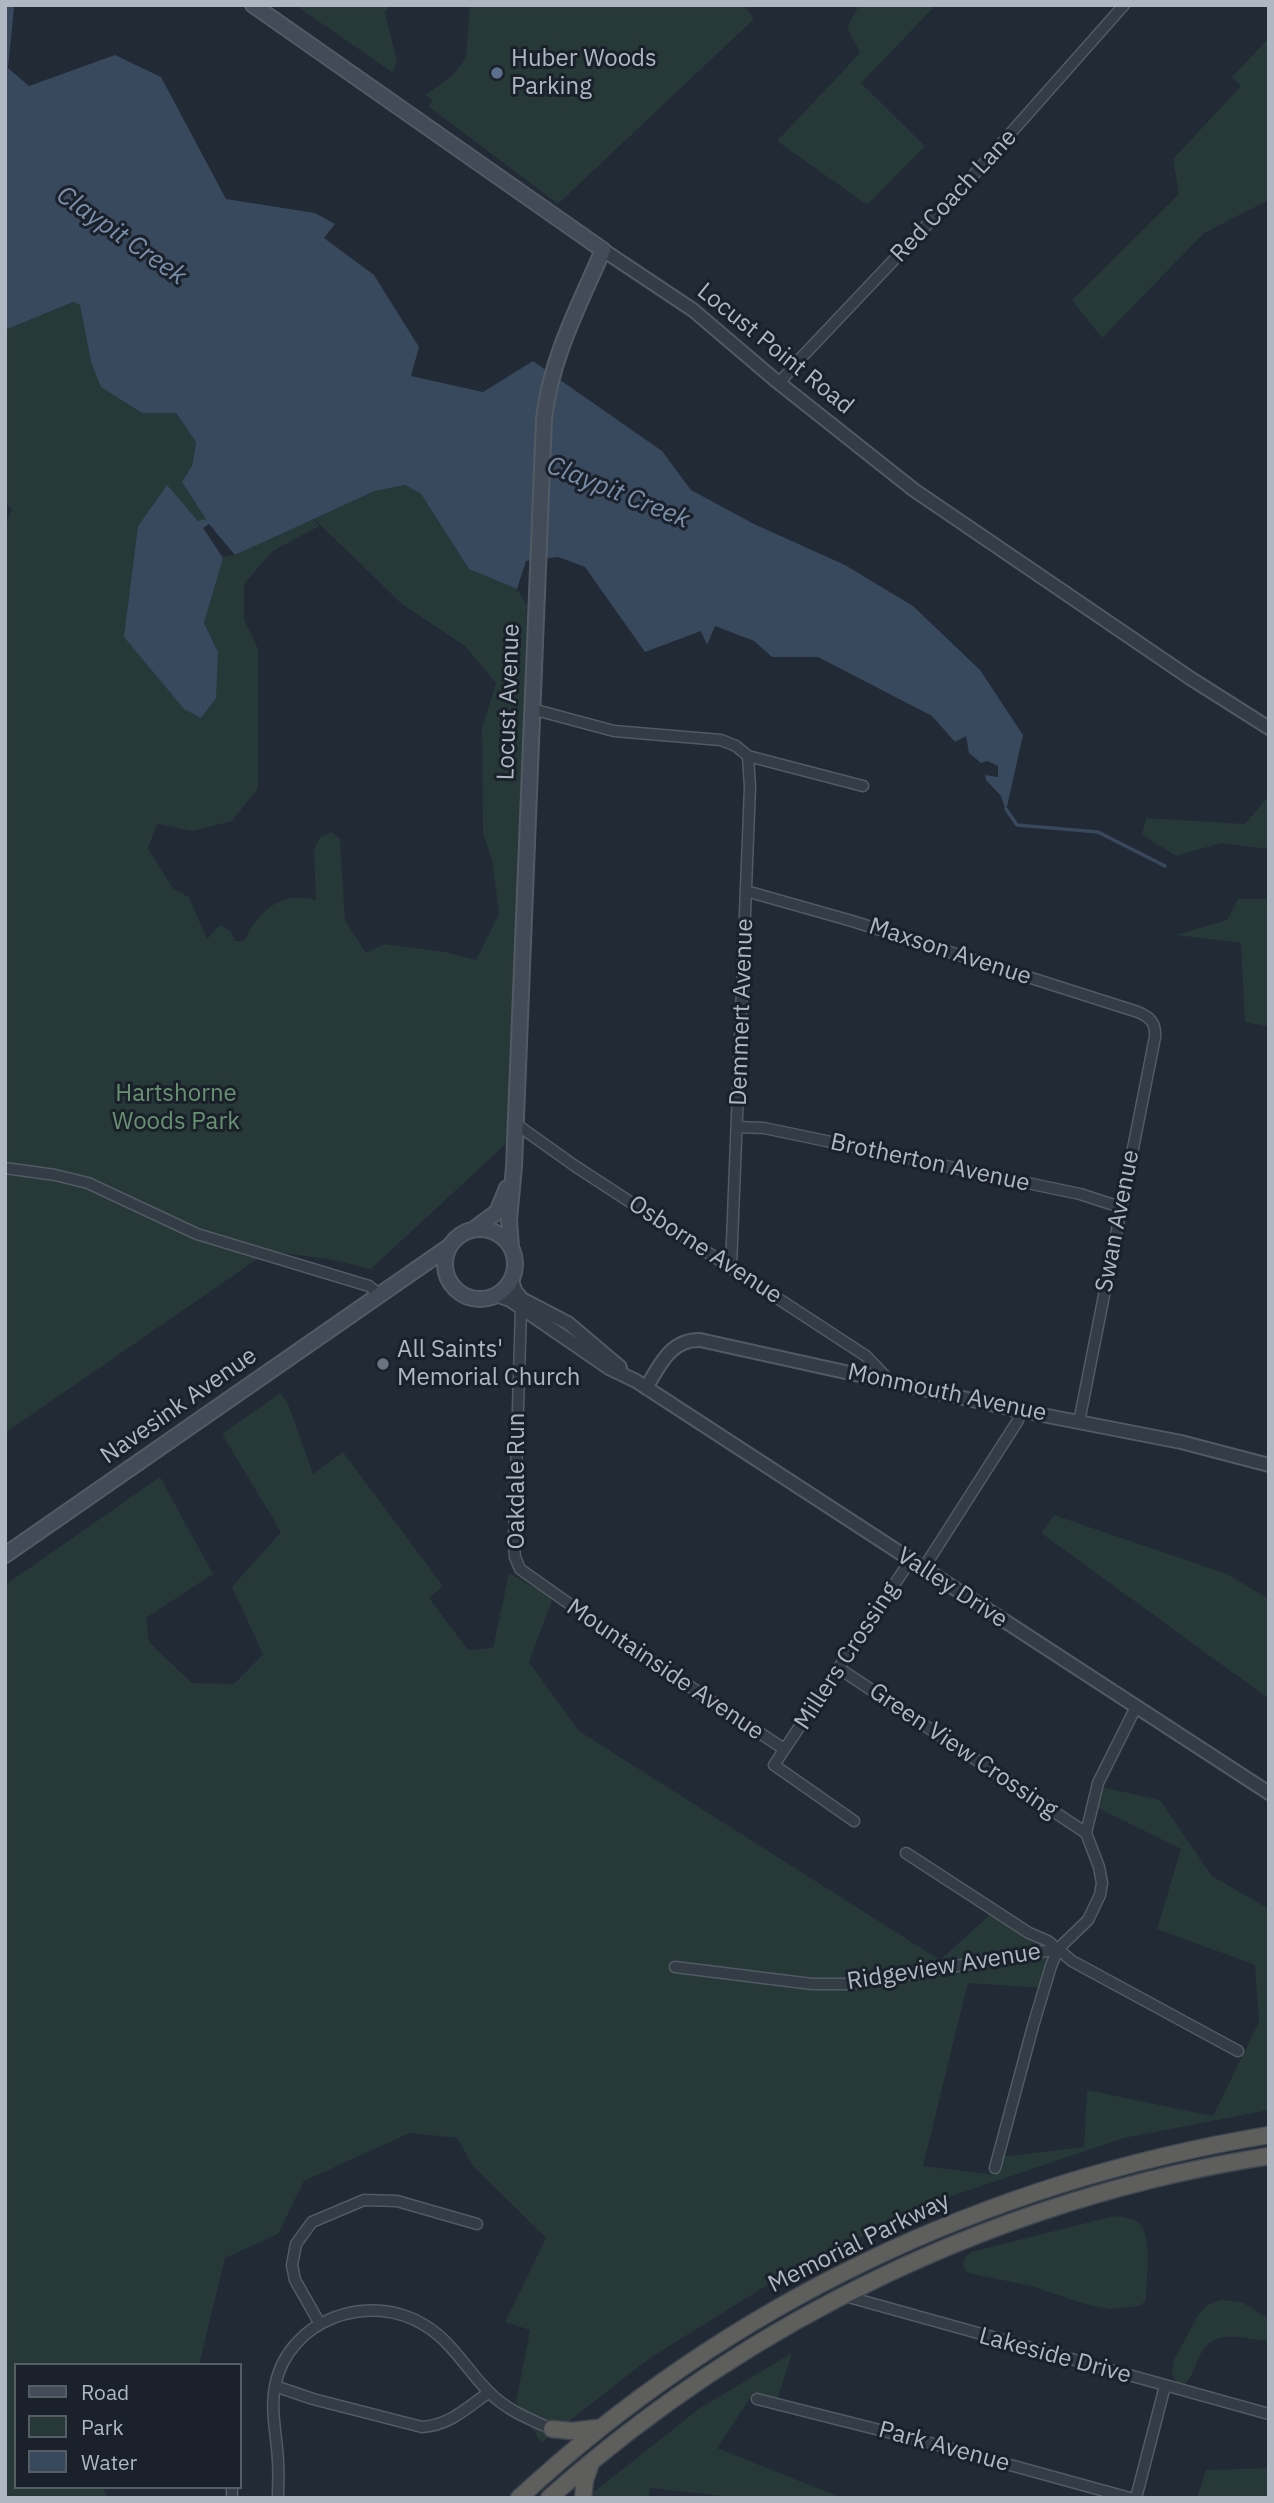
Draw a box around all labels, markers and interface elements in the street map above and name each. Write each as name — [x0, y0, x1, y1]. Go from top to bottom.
place label: Huber Woods Parking — [511, 45, 657, 101]
marker: Huber Woods Parking — [489, 65, 505, 81]
street label: Red Coach Lane — [885, 123, 1023, 269]
water label: Claypit Creek — [50, 180, 192, 292]
street label: Locust Point Road — [691, 277, 859, 421]
water label: Claypit Creek — [542, 450, 694, 536]
street label: Locust Avenue — [492, 623, 526, 781]
street label: Maxson Avenue — [865, 912, 1035, 992]
street label: Demmert Avenue — [724, 918, 760, 1106]
park label: Hartshorne Woods Park — [112, 1080, 240, 1136]
street label: Brotherton Avenue — [828, 1128, 1032, 1198]
street label: Swan Avenue — [1090, 1147, 1146, 1295]
street label: Osborne Avenue — [623, 1190, 787, 1310]
place label: All Saints' Memorial Church — [397, 1336, 580, 1392]
street label: Navesink Avenue — [95, 1341, 263, 1471]
marker: All Saints' Memorial Church — [375, 1356, 391, 1372]
street label: Monmouth Avenue — [845, 1358, 1049, 1428]
street label: Oakdale Run — [503, 1413, 531, 1549]
street label: Valley Drive — [891, 1542, 1013, 1634]
street label: Millers Crossing — [789, 1577, 905, 1735]
street label: Mountainside Avenue — [561, 1593, 769, 1747]
street label: Green View Crossing — [863, 1677, 1063, 1825]
street label: Ridgeview Avenue — [845, 1937, 1043, 1997]
street label: Memorial Parkway — [764, 2187, 954, 2299]
street label: Lakeside Drive — [976, 2322, 1134, 2390]
legend — [14, 2363, 242, 2489]
text: Road — [81, 2378, 129, 2406]
text: Park — [81, 2413, 124, 2441]
street label: Park Avenue — [875, 2416, 1013, 2478]
text: Water — [81, 2448, 137, 2476]

